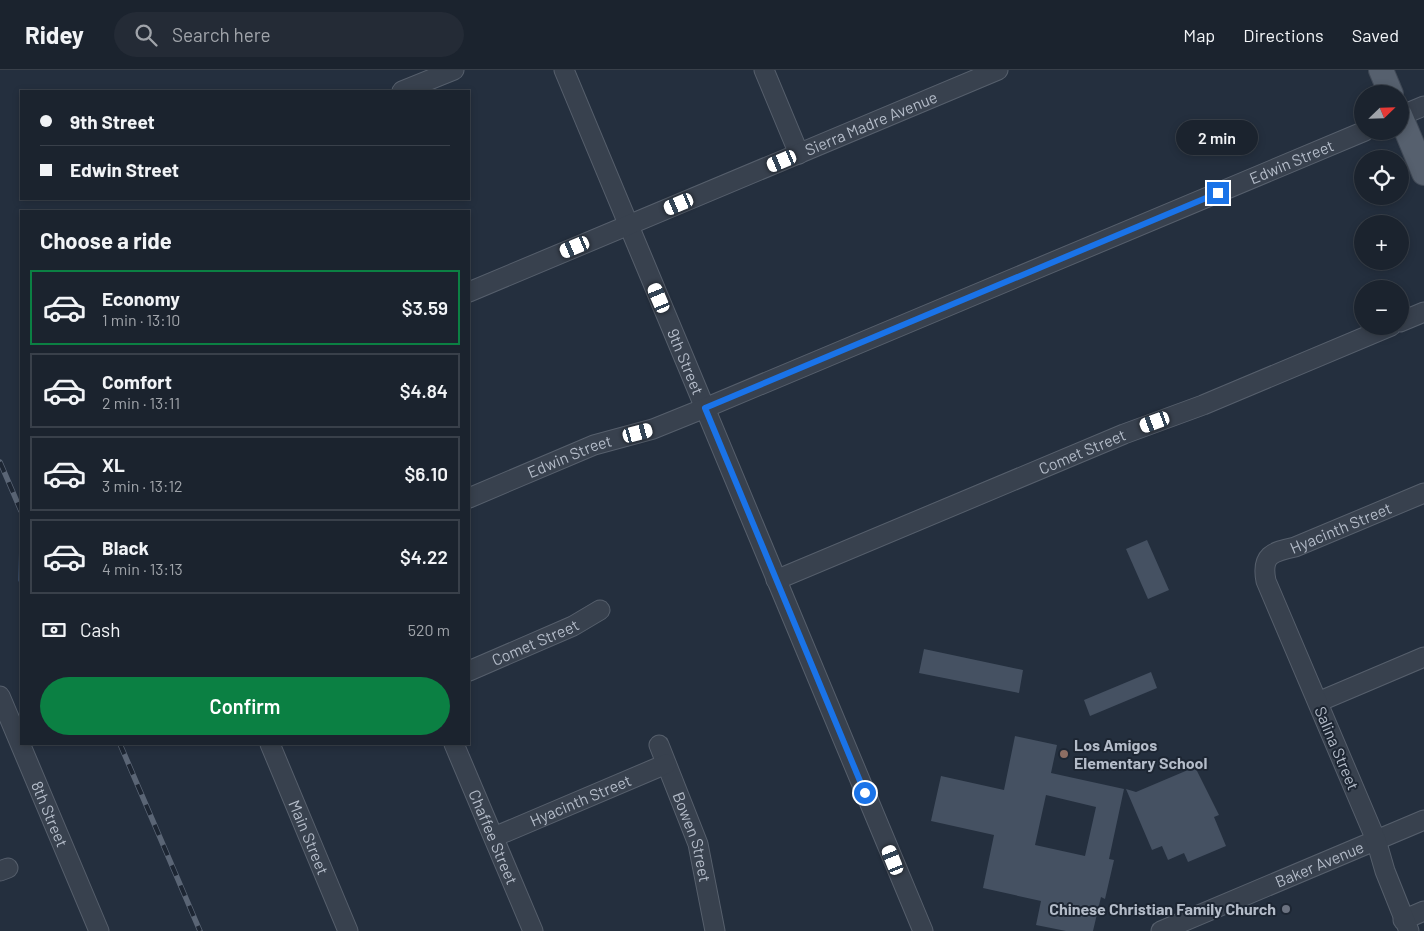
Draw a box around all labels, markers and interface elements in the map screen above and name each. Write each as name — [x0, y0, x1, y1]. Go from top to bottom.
search box — [114, 12, 464, 57]
text: Ridey — [25, 20, 84, 49]
icon: search — [132, 21, 160, 49]
text: Search here — [172, 23, 271, 46]
text: Map — [1183, 24, 1215, 46]
text: Directions — [1243, 24, 1324, 46]
text: Saved — [1352, 24, 1399, 46]
north arrow — [1354, 85, 1409, 140]
map controls — [1354, 85, 1409, 335]
street label: Sierra Madre Avenue — [802, 87, 940, 159]
text: 9th Street — [70, 110, 155, 133]
callout: 2 min — [1177, 121, 1259, 156]
text: 2 min — [1198, 128, 1236, 147]
street label: Edwin Street — [1246, 135, 1336, 188]
car — [765, 148, 798, 174]
button: locate — [1354, 150, 1409, 205]
text: Edwin Street — [70, 158, 179, 181]
route end — [1207, 182, 1229, 204]
car — [662, 191, 695, 217]
button: + — [1354, 215, 1409, 270]
text: Choose a ride — [40, 227, 172, 253]
car — [558, 234, 591, 260]
button: − — [1354, 280, 1409, 335]
car — [646, 281, 671, 315]
icon: car — [42, 285, 87, 330]
text: Economy — [102, 287, 180, 310]
text: $3.59 — [402, 296, 448, 319]
text: 1 min · 13:10 — [102, 310, 180, 329]
street label: 9th Street — [664, 326, 708, 397]
icon: car — [42, 368, 87, 413]
text: Comfort — [102, 370, 172, 393]
text: $4.84 — [400, 379, 448, 402]
text: 2 min · 13:11 — [102, 393, 180, 412]
car — [1138, 410, 1171, 434]
car — [621, 422, 654, 444]
street label: Comet Street — [1036, 424, 1128, 478]
street label: Edwin Street — [524, 431, 614, 481]
icon: car — [42, 451, 87, 496]
text: XL — [102, 453, 125, 476]
text: $6.10 — [404, 462, 448, 485]
text: 3 min · 13:12 — [102, 476, 183, 495]
street label: Hyacinth Street — [1287, 498, 1394, 557]
icon: car — [42, 534, 87, 579]
text: Black — [102, 536, 149, 559]
text: $4.22 — [400, 545, 448, 568]
text: 4 min · 13:13 — [102, 559, 183, 578]
street label: Comet Street — [489, 615, 582, 669]
icon: cash — [40, 616, 68, 644]
text: Cash — [80, 618, 121, 641]
text: 520 m — [408, 620, 450, 639]
button: Confirm — [40, 677, 450, 735]
street label: Salina Street — [1311, 703, 1364, 792]
place label: Los Amigos Elementary School — [1074, 735, 1208, 772]
marker: Los Amigos Elementary School — [1058, 748, 1070, 760]
street label: Hyacinth Street — [527, 770, 634, 830]
street label: 8th Street — [28, 778, 72, 850]
route start — [854, 782, 876, 804]
street label: Chaffee Street — [465, 787, 522, 887]
street label: Bowen Street — [669, 789, 715, 884]
street label: Main Street — [285, 797, 333, 877]
street label: Baker Avenue — [1272, 837, 1366, 891]
car — [880, 843, 905, 877]
place label: Chinese Christian Family Church — [1049, 899, 1276, 918]
marker: Chinese Christian Family Church — [1280, 903, 1292, 915]

